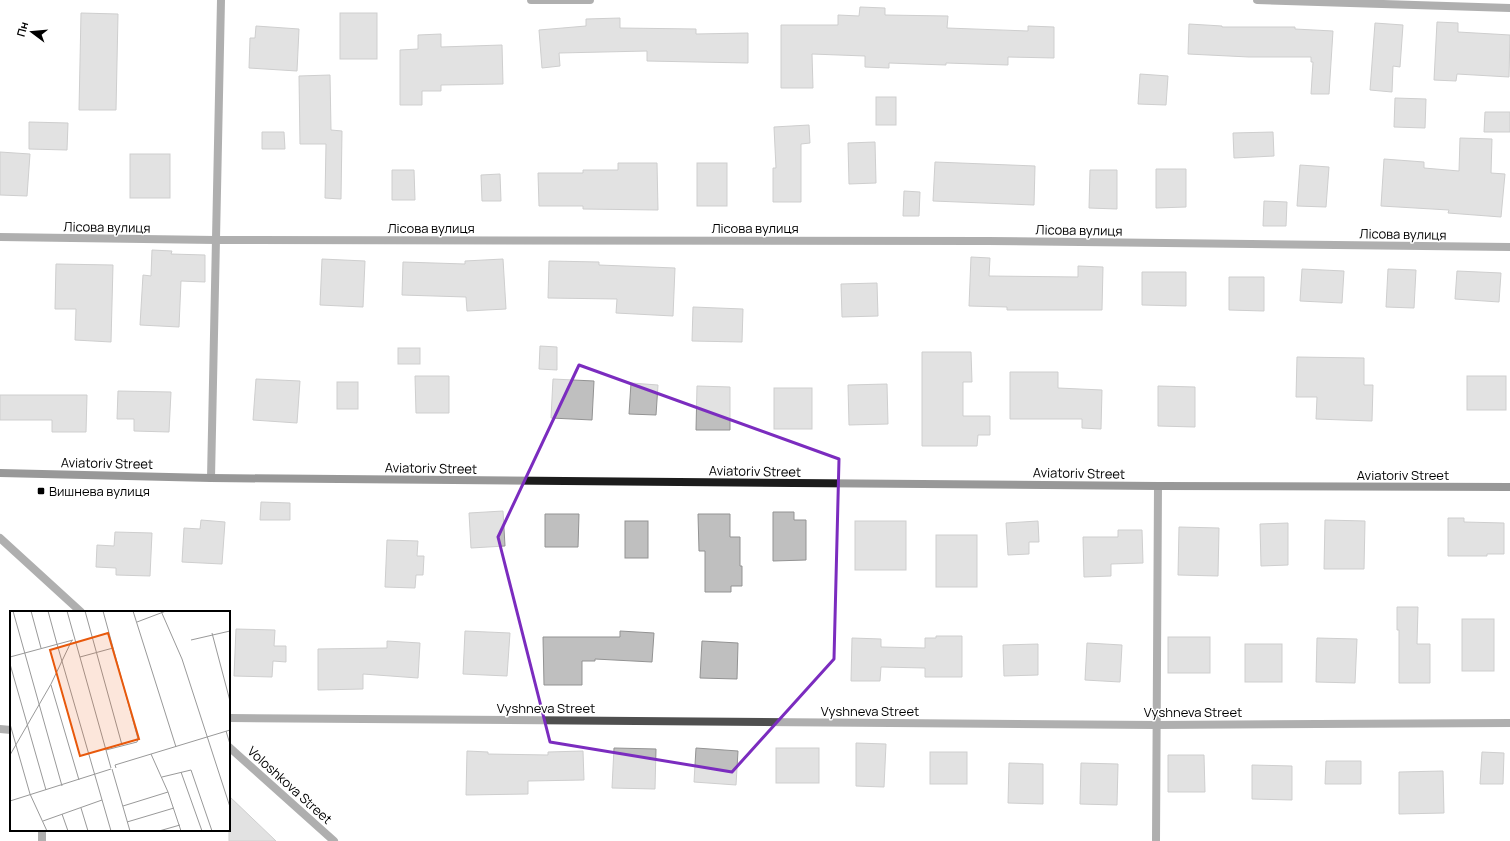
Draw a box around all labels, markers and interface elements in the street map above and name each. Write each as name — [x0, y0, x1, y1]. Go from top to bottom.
north arrow — [12, 12, 52, 52]
text: Пн — [13, 20, 31, 38]
street label: Лісова вулиця — [63, 217, 151, 237]
street label: Лісова вулиця — [387, 219, 475, 237]
street label: Лісова вулиця — [711, 219, 799, 237]
street label: Лісова вулиця — [1035, 220, 1123, 240]
street label: Лісова вулиця — [1359, 224, 1447, 244]
street label: Aviatoriv Street — [61, 453, 153, 473]
street label: Aviatoriv Street — [385, 458, 477, 478]
street label: Aviatoriv Street — [709, 461, 801, 481]
street label: Aviatoriv Street — [1033, 463, 1125, 483]
street label: Aviatoriv Street — [1357, 466, 1449, 484]
place label: Вишнева вулиця — [49, 482, 150, 500]
marker: Вишнева вулиця — [36, 486, 46, 496]
inset map — [10, 611, 230, 831]
street label: Vyshneva Street — [497, 699, 595, 717]
street label: Vyshneva Street — [821, 702, 919, 720]
street label: Vyshneva Street — [1144, 703, 1242, 721]
street label: Voloshkova Street — [244, 742, 336, 828]

